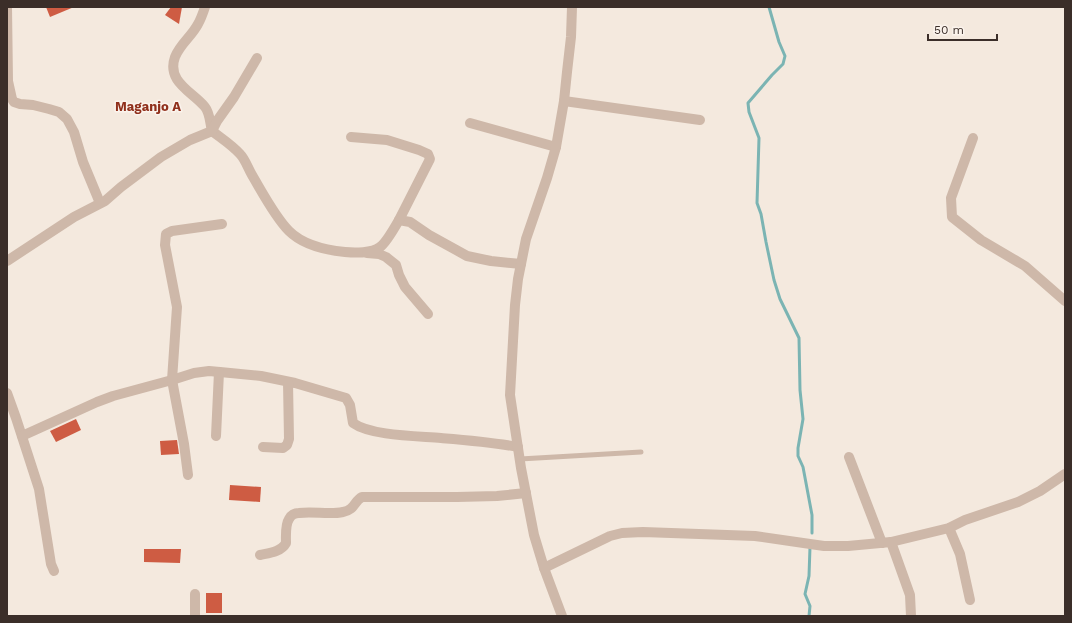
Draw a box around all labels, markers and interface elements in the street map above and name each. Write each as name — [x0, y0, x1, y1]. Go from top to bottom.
scale bar — [928, 16, 997, 42]
text: 50 m — [934, 23, 964, 37]
district label: Maganjo A — [115, 99, 181, 114]

